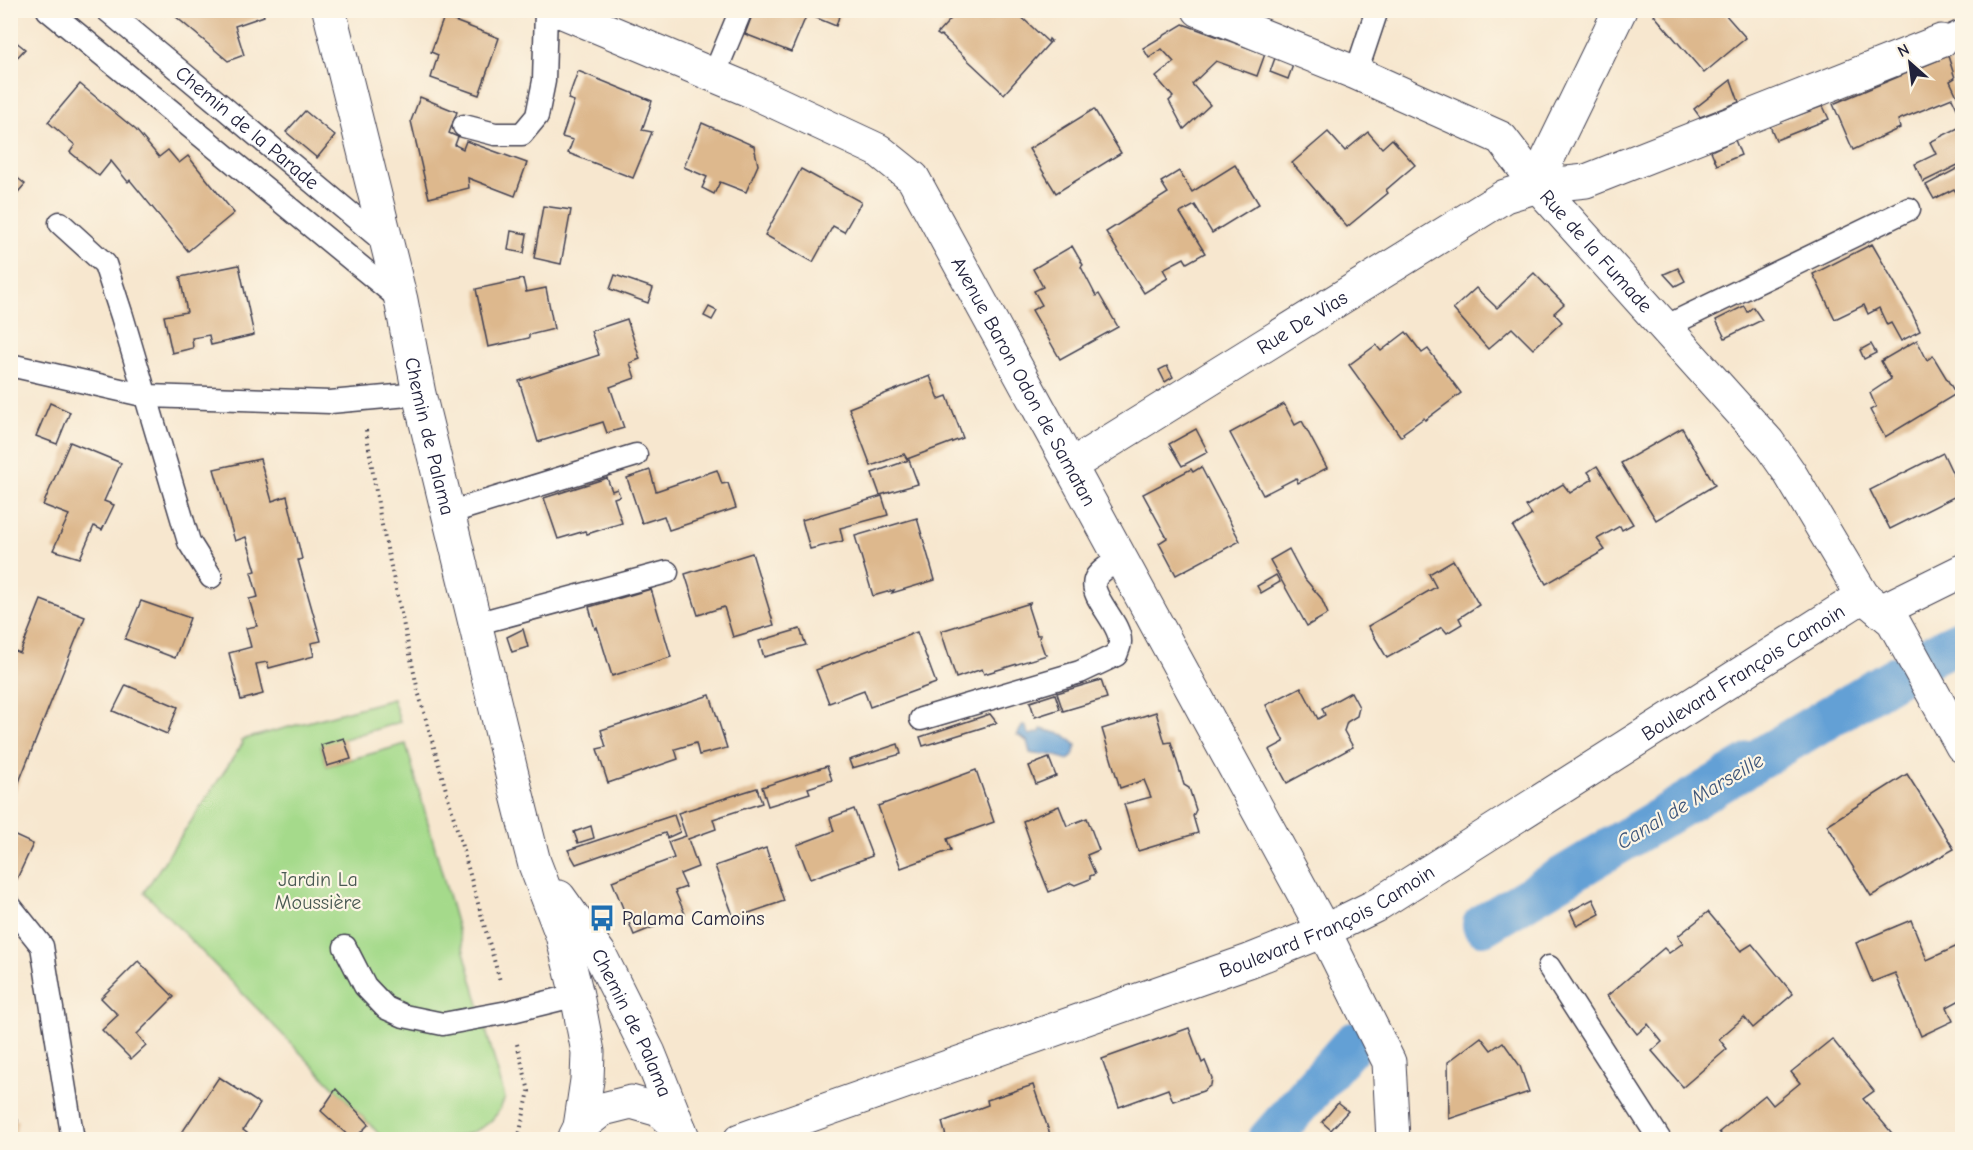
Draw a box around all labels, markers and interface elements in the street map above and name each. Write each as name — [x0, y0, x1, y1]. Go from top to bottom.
north arrow — [1880, 33, 1940, 93]
text: N — [1895, 40, 1912, 61]
street label: Chemin de la Parade — [171, 61, 323, 194]
street label: Rue de la Fumade — [1535, 185, 1657, 317]
street label: Avenue Baron Odon de Samatan — [946, 253, 1101, 510]
street label: Rue De Vias — [1253, 286, 1352, 359]
street label: Chemin de Palama — [400, 355, 459, 518]
street label: Boulevard François Camoin — [1637, 600, 1849, 746]
water label: Canal de Marseille — [1612, 747, 1768, 854]
street label: Boulevard François Camoin — [1216, 860, 1439, 982]
park label: Jardin La Moussière — [275, 868, 361, 914]
bus stop icon: Palama Camoins — [587, 903, 617, 933]
place label: Palama Camoins — [622, 907, 765, 930]
street label: Chemin de Palama — [587, 945, 676, 1100]

